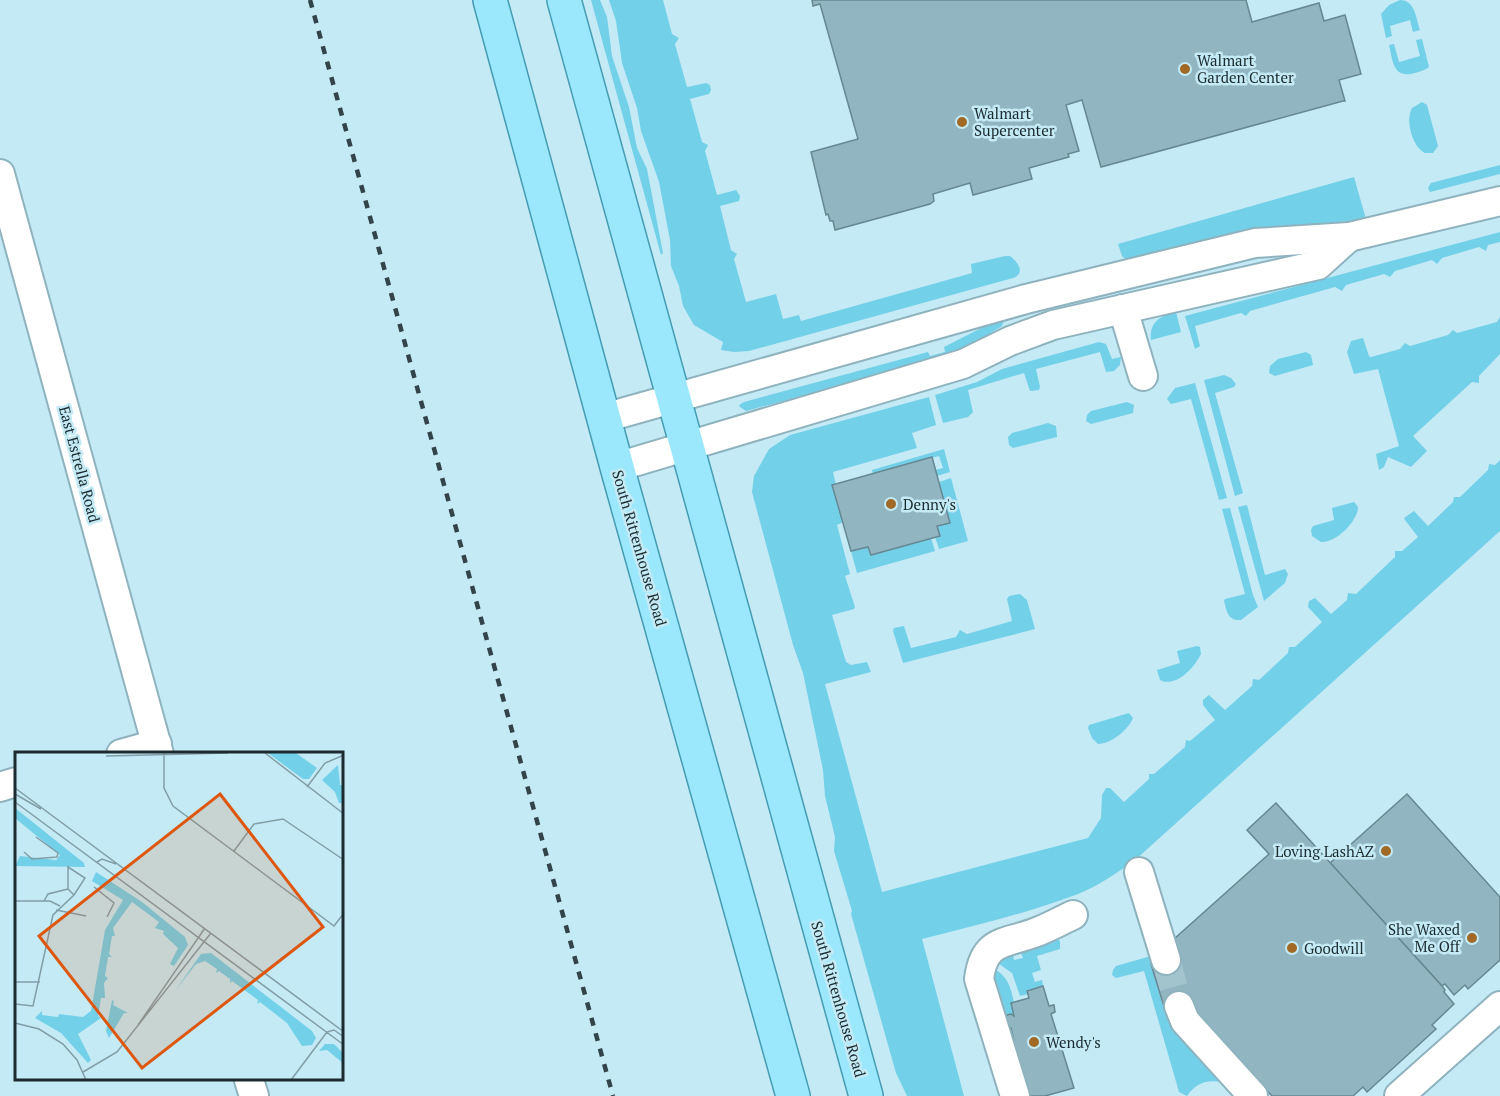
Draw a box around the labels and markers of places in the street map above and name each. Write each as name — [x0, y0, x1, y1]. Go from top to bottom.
place label: Walmart Garden Center — [1197, 50, 1294, 87]
marker: Walmart Garden Center — [1178, 62, 1192, 76]
place label: Walmart Supercenter — [974, 103, 1055, 140]
marker: Walmart Supercenter — [955, 115, 969, 129]
place label: Denny's — [903, 494, 956, 514]
marker: Denny's — [884, 497, 898, 511]
place label: Loving LashAZ — [1275, 841, 1374, 861]
marker: Loving LashAZ — [1379, 844, 1393, 858]
place label: She Waxed Me Off — [1388, 919, 1461, 956]
marker: She Waxed Me Off — [1465, 931, 1479, 945]
place label: Goodwill — [1304, 938, 1364, 958]
marker: Goodwill — [1285, 941, 1299, 955]
place label: Wendy's — [1046, 1032, 1101, 1052]
marker: Wendy's — [1027, 1035, 1041, 1049]

